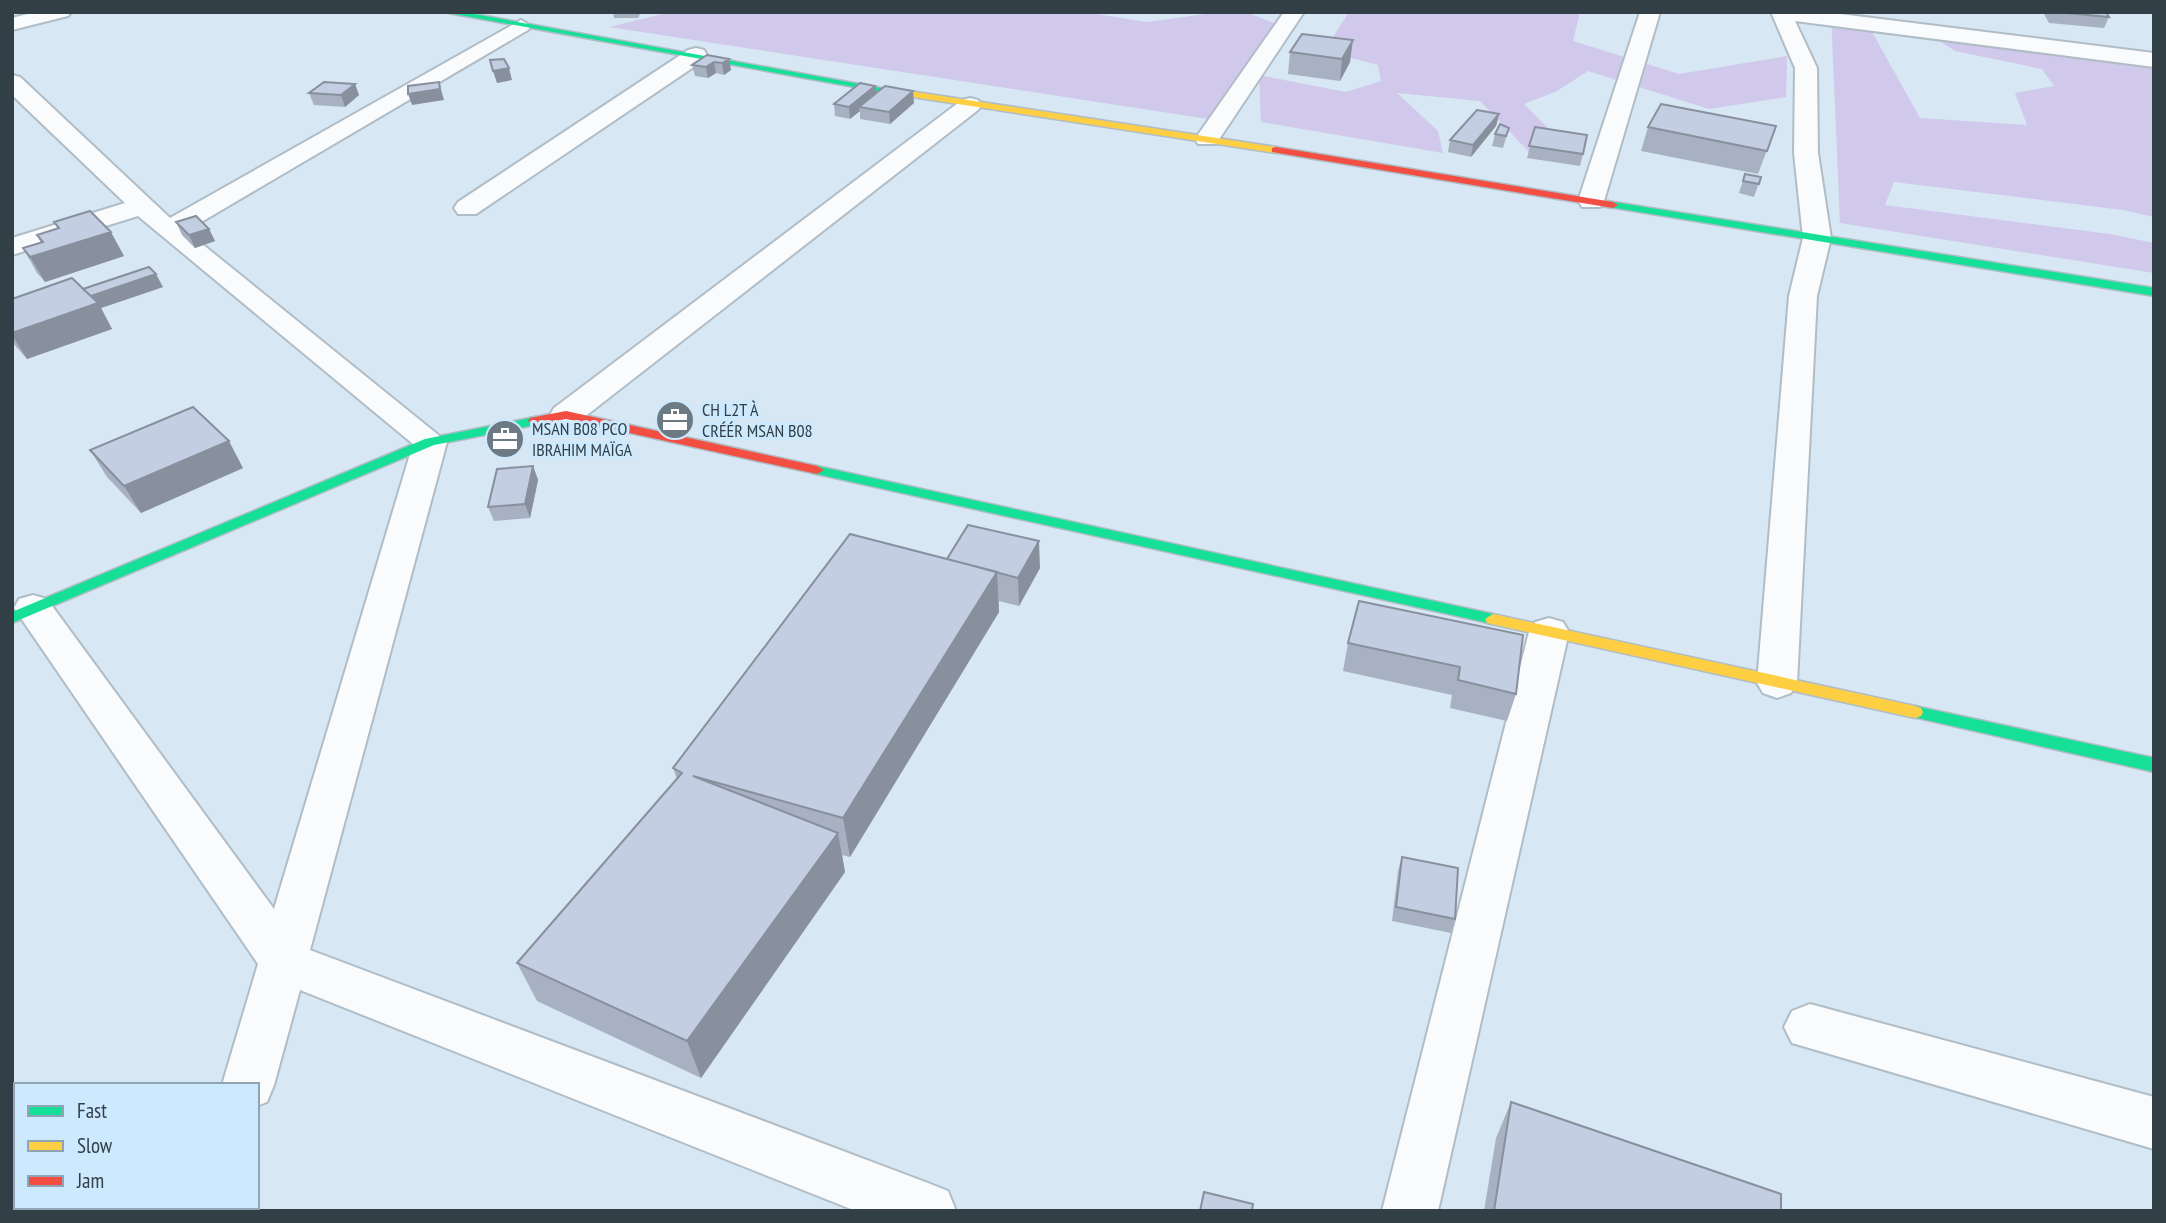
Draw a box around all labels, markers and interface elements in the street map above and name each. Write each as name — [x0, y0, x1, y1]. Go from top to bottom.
place label: CH L2T À CRÉÉR MSAN B08 — [702, 398, 813, 442]
office icon: CH L2T À CRÉÉR MSAN B08 — [654, 399, 696, 441]
place label: MSAN B08 PCO IBRAHIM MAÏGA — [532, 417, 633, 461]
office icon: MSAN B08 PCO IBRAHIM MAÏGA — [484, 418, 526, 460]
legend — [14, 1083, 259, 1209]
text: Fast — [77, 1097, 107, 1124]
text: Slow — [77, 1132, 113, 1159]
text: Jam — [76, 1167, 104, 1194]

